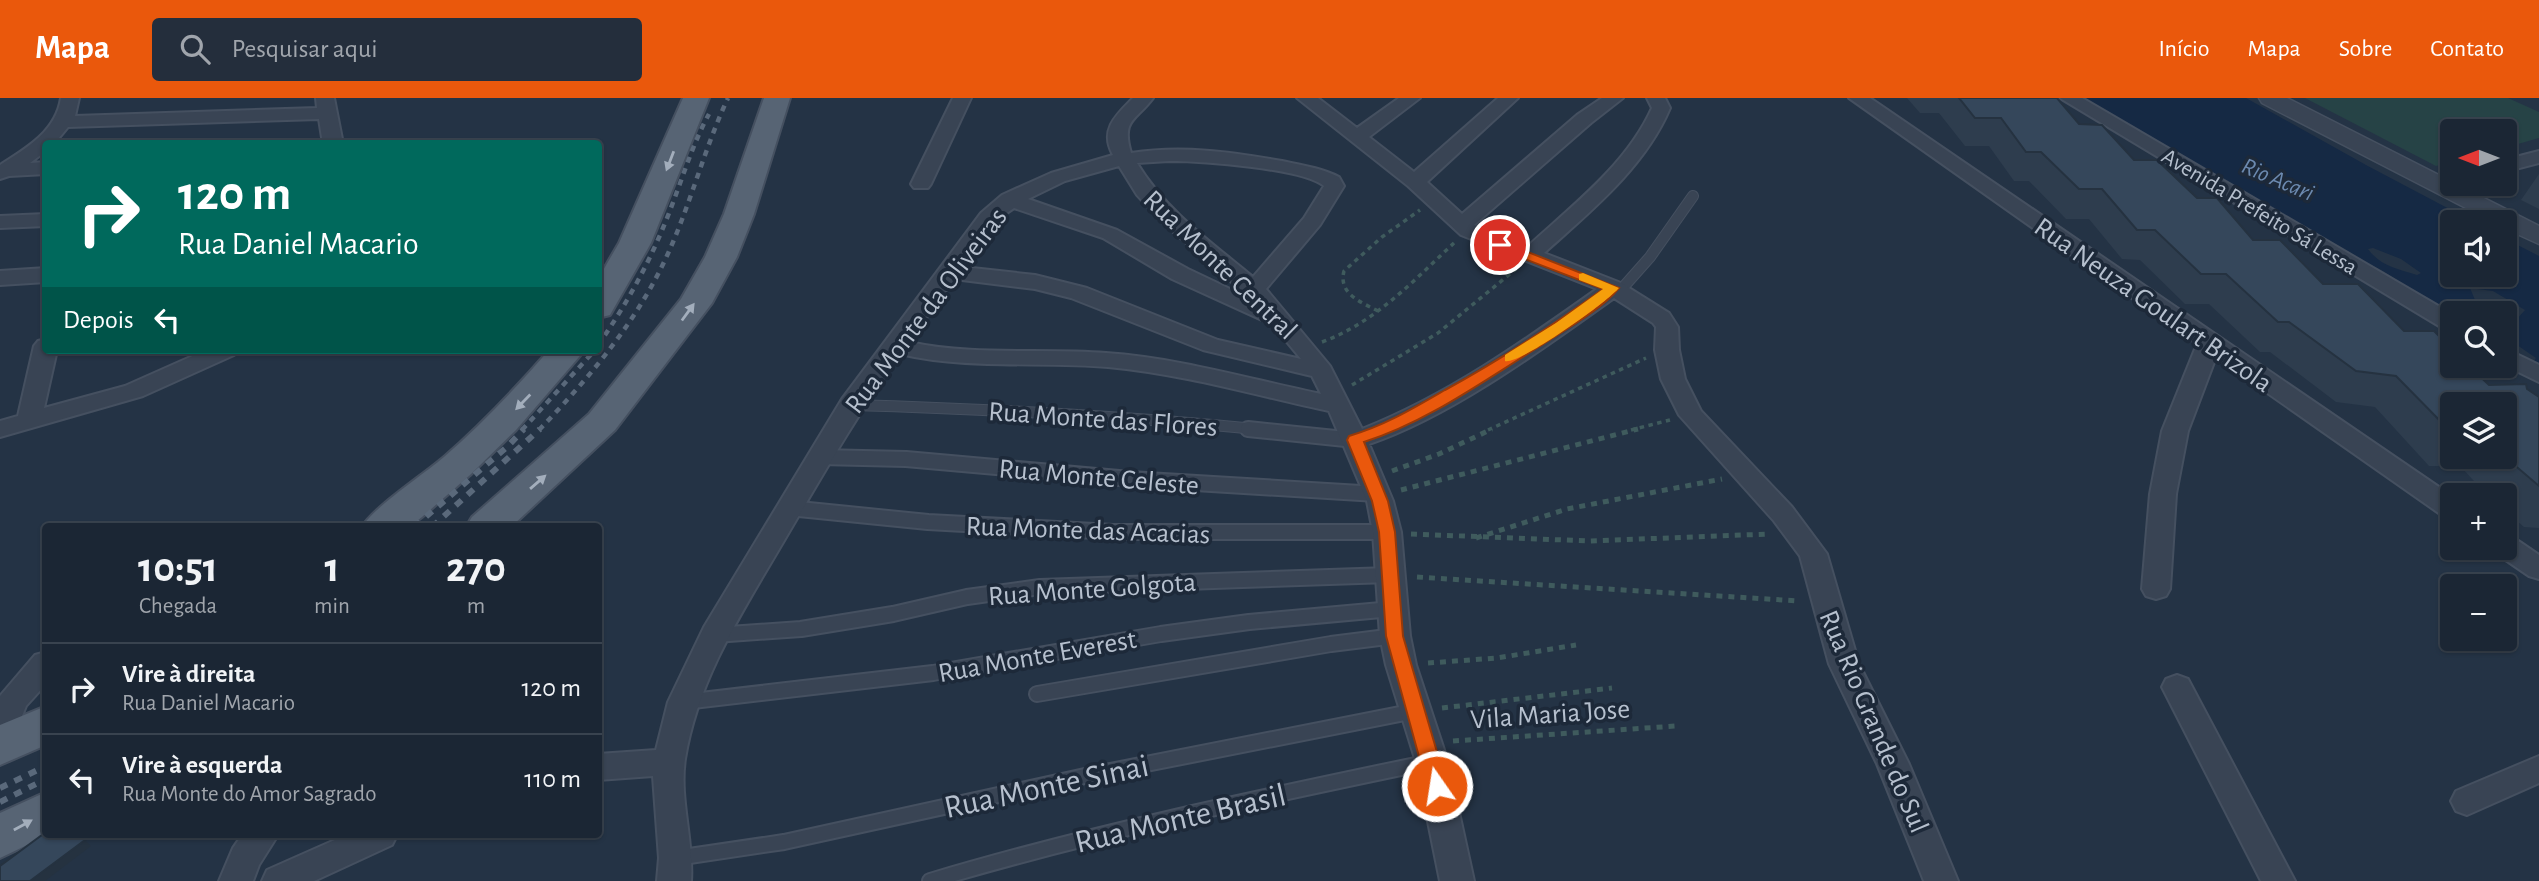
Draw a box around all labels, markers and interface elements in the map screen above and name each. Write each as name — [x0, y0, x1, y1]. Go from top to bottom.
search box — [152, 18, 642, 81]
icon: search — [176, 30, 214, 68]
text: Mapa — [35, 32, 110, 65]
text: Pesquisar aqui — [232, 36, 378, 62]
text: Início — [2158, 37, 2210, 61]
text: Mapa — [2248, 37, 2301, 61]
text: Sobre — [2339, 37, 2392, 61]
text: Contato — [2430, 37, 2504, 61]
north arrow — [2440, 119, 2516, 196]
map controls — [2440, 119, 2517, 651]
street label: Avenida Prefeito Sá Lessa — [2158, 145, 2361, 280]
one-way arrow — [665, 151, 676, 172]
water label: Rio Acari — [2238, 154, 2317, 206]
icon: right — [63, 168, 154, 259]
text: 120 m — [178, 170, 291, 219]
street label: Rua Monte Central — [1138, 185, 1302, 345]
street label: Rua Monte da Oliveiras — [840, 203, 1013, 419]
button: sound — [2440, 210, 2517, 287]
street label: Rua Neuza Goulart Brizola — [2029, 213, 2277, 398]
pin — [1470, 215, 1530, 275]
icon: arrive — [1481, 226, 1519, 264]
text: Rua Daniel Macario — [178, 228, 419, 260]
icon: left — [148, 301, 186, 339]
button: search — [2440, 301, 2517, 378]
one-way arrow — [680, 304, 695, 322]
text: Depois — [63, 307, 134, 333]
button: layers — [2440, 392, 2517, 469]
one-way arrow — [516, 393, 532, 410]
street label: Rua Monte das Flores — [987, 398, 1218, 442]
street label: Rua Monte Celeste — [998, 455, 1200, 501]
one-way arrow — [529, 475, 546, 490]
button: + — [2440, 483, 2517, 560]
street label: Rua Monte das Acacias — [965, 513, 1211, 549]
text: 10:51 — [138, 547, 218, 589]
text: 1 — [324, 547, 340, 589]
text: 270 — [446, 547, 506, 589]
street label: Rua Monte Golgota — [987, 569, 1197, 611]
button: − — [2440, 574, 2517, 651]
text: Chegada — [139, 595, 217, 618]
text: min — [314, 595, 350, 618]
text: m — [467, 595, 485, 618]
street label: Rua Rio Grande do Sul — [1814, 606, 1933, 837]
street label: Rua Monte Everest — [936, 626, 1139, 688]
text: Vire à direita — [122, 661, 256, 687]
icon: right — [63, 670, 101, 708]
text: 120 m — [521, 675, 581, 701]
text: Rua Daniel Macario — [122, 692, 295, 715]
street label: Vila Maria Jose — [1469, 695, 1631, 735]
position arrow — [1400, 749, 1474, 823]
street label: Rua Monte Sinai — [941, 750, 1152, 825]
text: Vire à esquerda — [122, 752, 283, 778]
icon: left — [63, 761, 101, 799]
text: 110 m — [524, 766, 581, 792]
street label: Rua Monte Brasil — [1072, 779, 1289, 860]
text: Rua Monte do Amor Sagrado — [122, 783, 376, 806]
one-way arrow — [13, 819, 32, 831]

